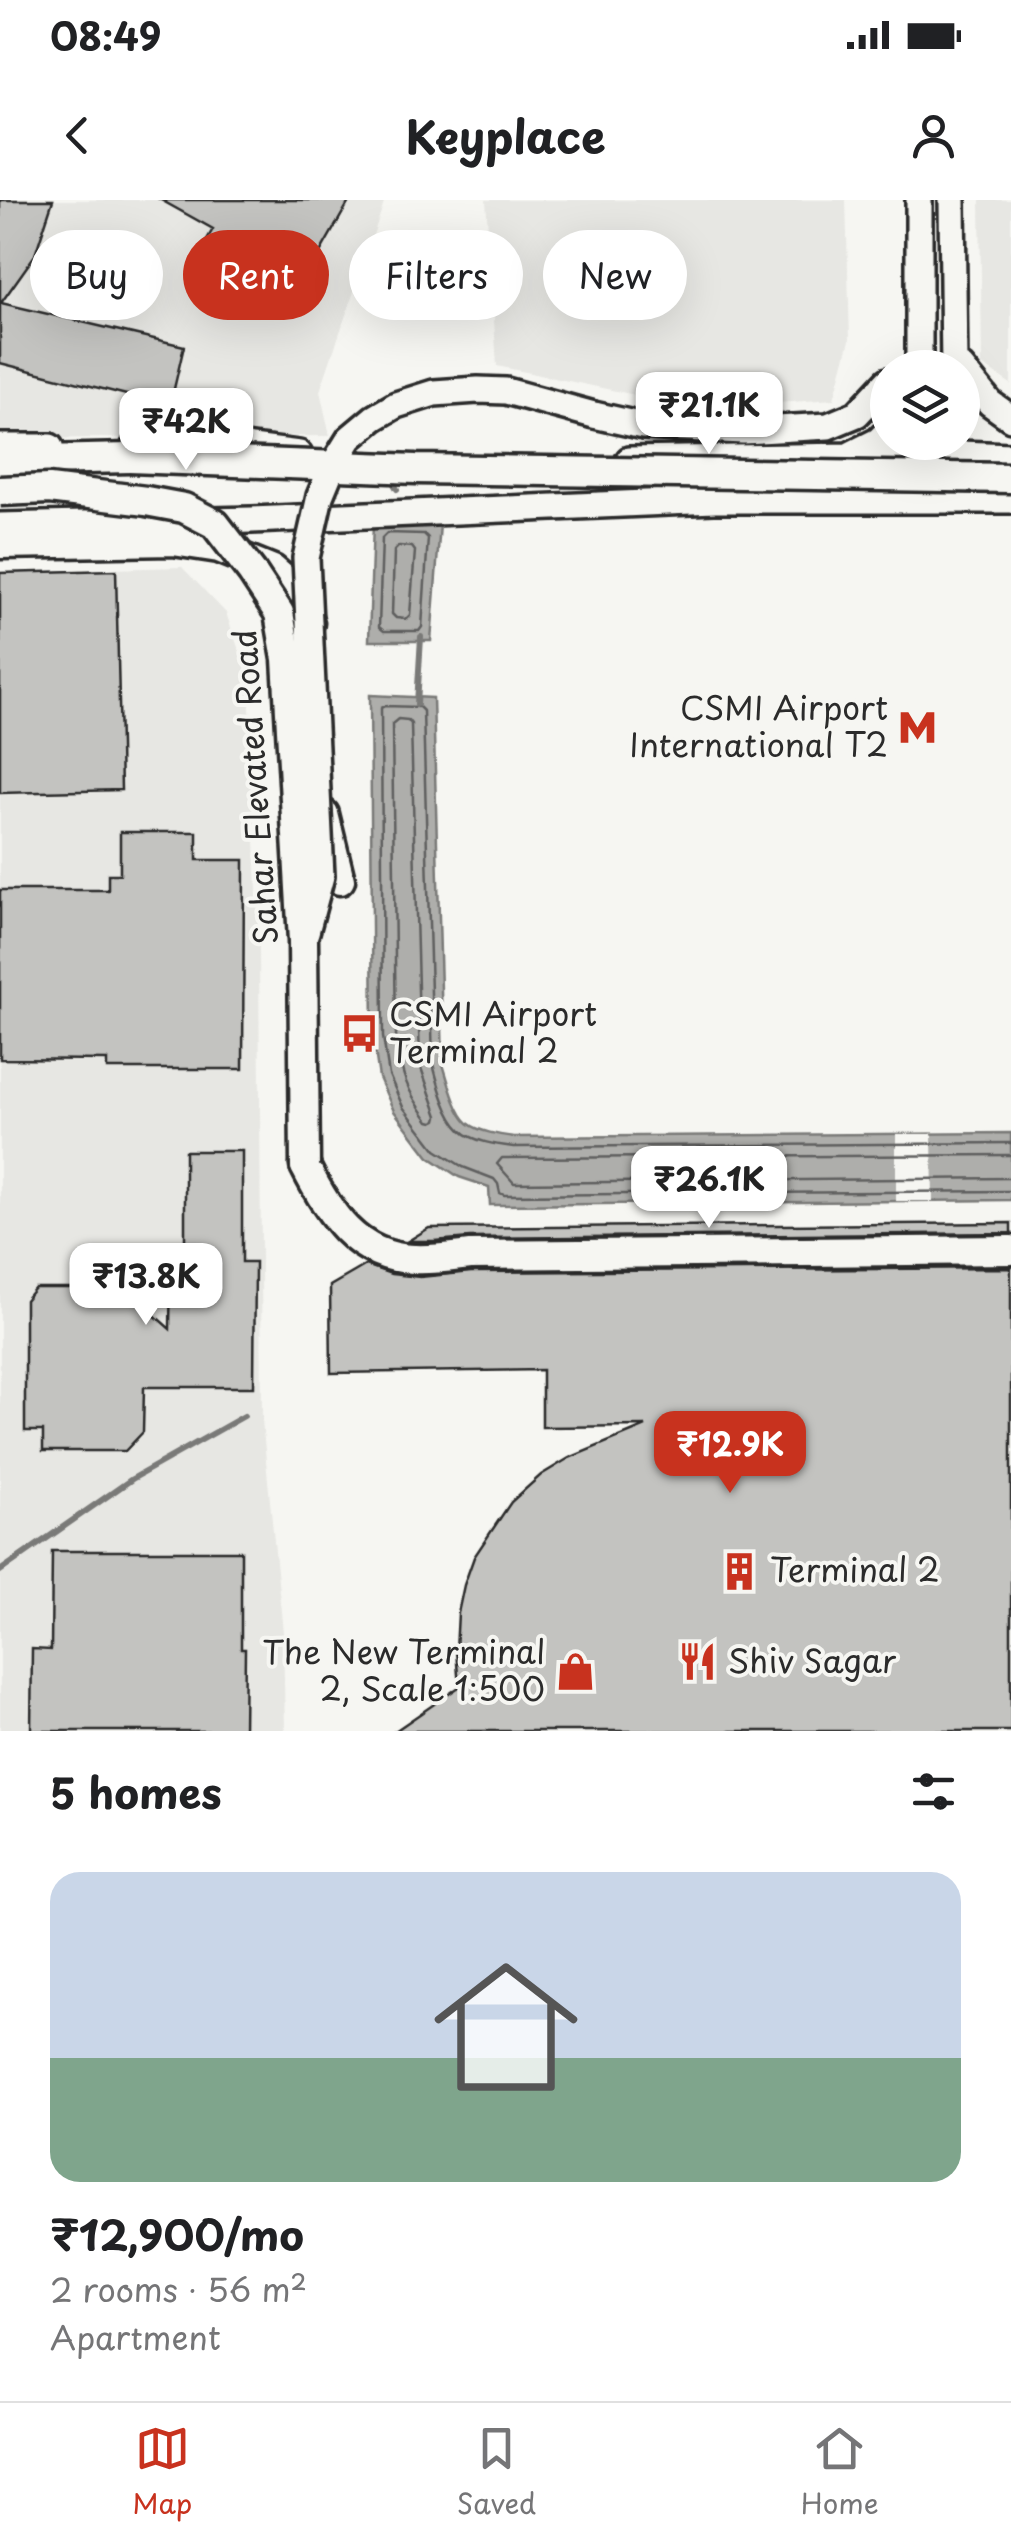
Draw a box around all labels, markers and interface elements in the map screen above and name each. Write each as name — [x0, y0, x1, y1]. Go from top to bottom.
text: 08:49 — [50, 7, 162, 64]
text: Keyplace — [405, 101, 606, 169]
icon: back — [50, 108, 105, 163]
icon: person — [906, 108, 961, 163]
chip: Buy — [30, 230, 163, 320]
chip: Rent — [183, 230, 329, 320]
chip: Filters — [349, 230, 523, 320]
chip: New — [543, 230, 687, 320]
map controls — [870, 350, 980, 460]
button: layers — [870, 350, 980, 460]
pin: ₹21.1K — [628, 372, 790, 457]
text: ₹21.1K — [658, 380, 760, 428]
pin: ₹42K — [127, 388, 245, 473]
text: ₹42K — [141, 396, 231, 444]
street label: Sahar Elevated Road — [219, 628, 289, 946]
place label: CSMI Airport International T2 — [629, 683, 888, 768]
metro station icon: CSMI Airport International T2 — [897, 706, 939, 748]
place label: CSMI Airport Terminal 2 — [389, 989, 597, 1074]
bus stop icon: CSMI Airport Terminal 2 — [338, 1012, 380, 1054]
pin: ₹26.1K — [628, 1146, 790, 1231]
text: ₹26.1K — [653, 1154, 765, 1202]
pin: ₹13.8K — [65, 1243, 227, 1328]
text: ₹13.8K — [91, 1251, 201, 1299]
pin: ₹12.9K — [649, 1411, 811, 1496]
text: ₹12.9K — [676, 1419, 784, 1467]
place label: Terminal 2 — [770, 1545, 940, 1593]
building icon: Terminal 2 — [719, 1550, 761, 1592]
place label: The New Terminal 2, Scale 1:500 — [262, 1627, 545, 1712]
place label: Shiv Sagar — [728, 1636, 897, 1684]
restaurant icon: Shiv Sagar — [677, 1641, 719, 1683]
shop icon: The New Terminal 2, Scale 1:500 — [554, 1650, 596, 1692]
text: 5 homes — [50, 1760, 222, 1823]
icon: filters — [906, 1764, 961, 1819]
icon: home — [416, 1937, 596, 2117]
text: ₹12,900/mo — [50, 2202, 304, 2265]
text: 2 rooms · 56 m² — [50, 2265, 307, 2313]
text: Apartment — [50, 2313, 221, 2361]
tab: Map — [132, 2421, 192, 2524]
tab: Saved — [457, 2421, 536, 2524]
tab: Home — [801, 2421, 879, 2524]

